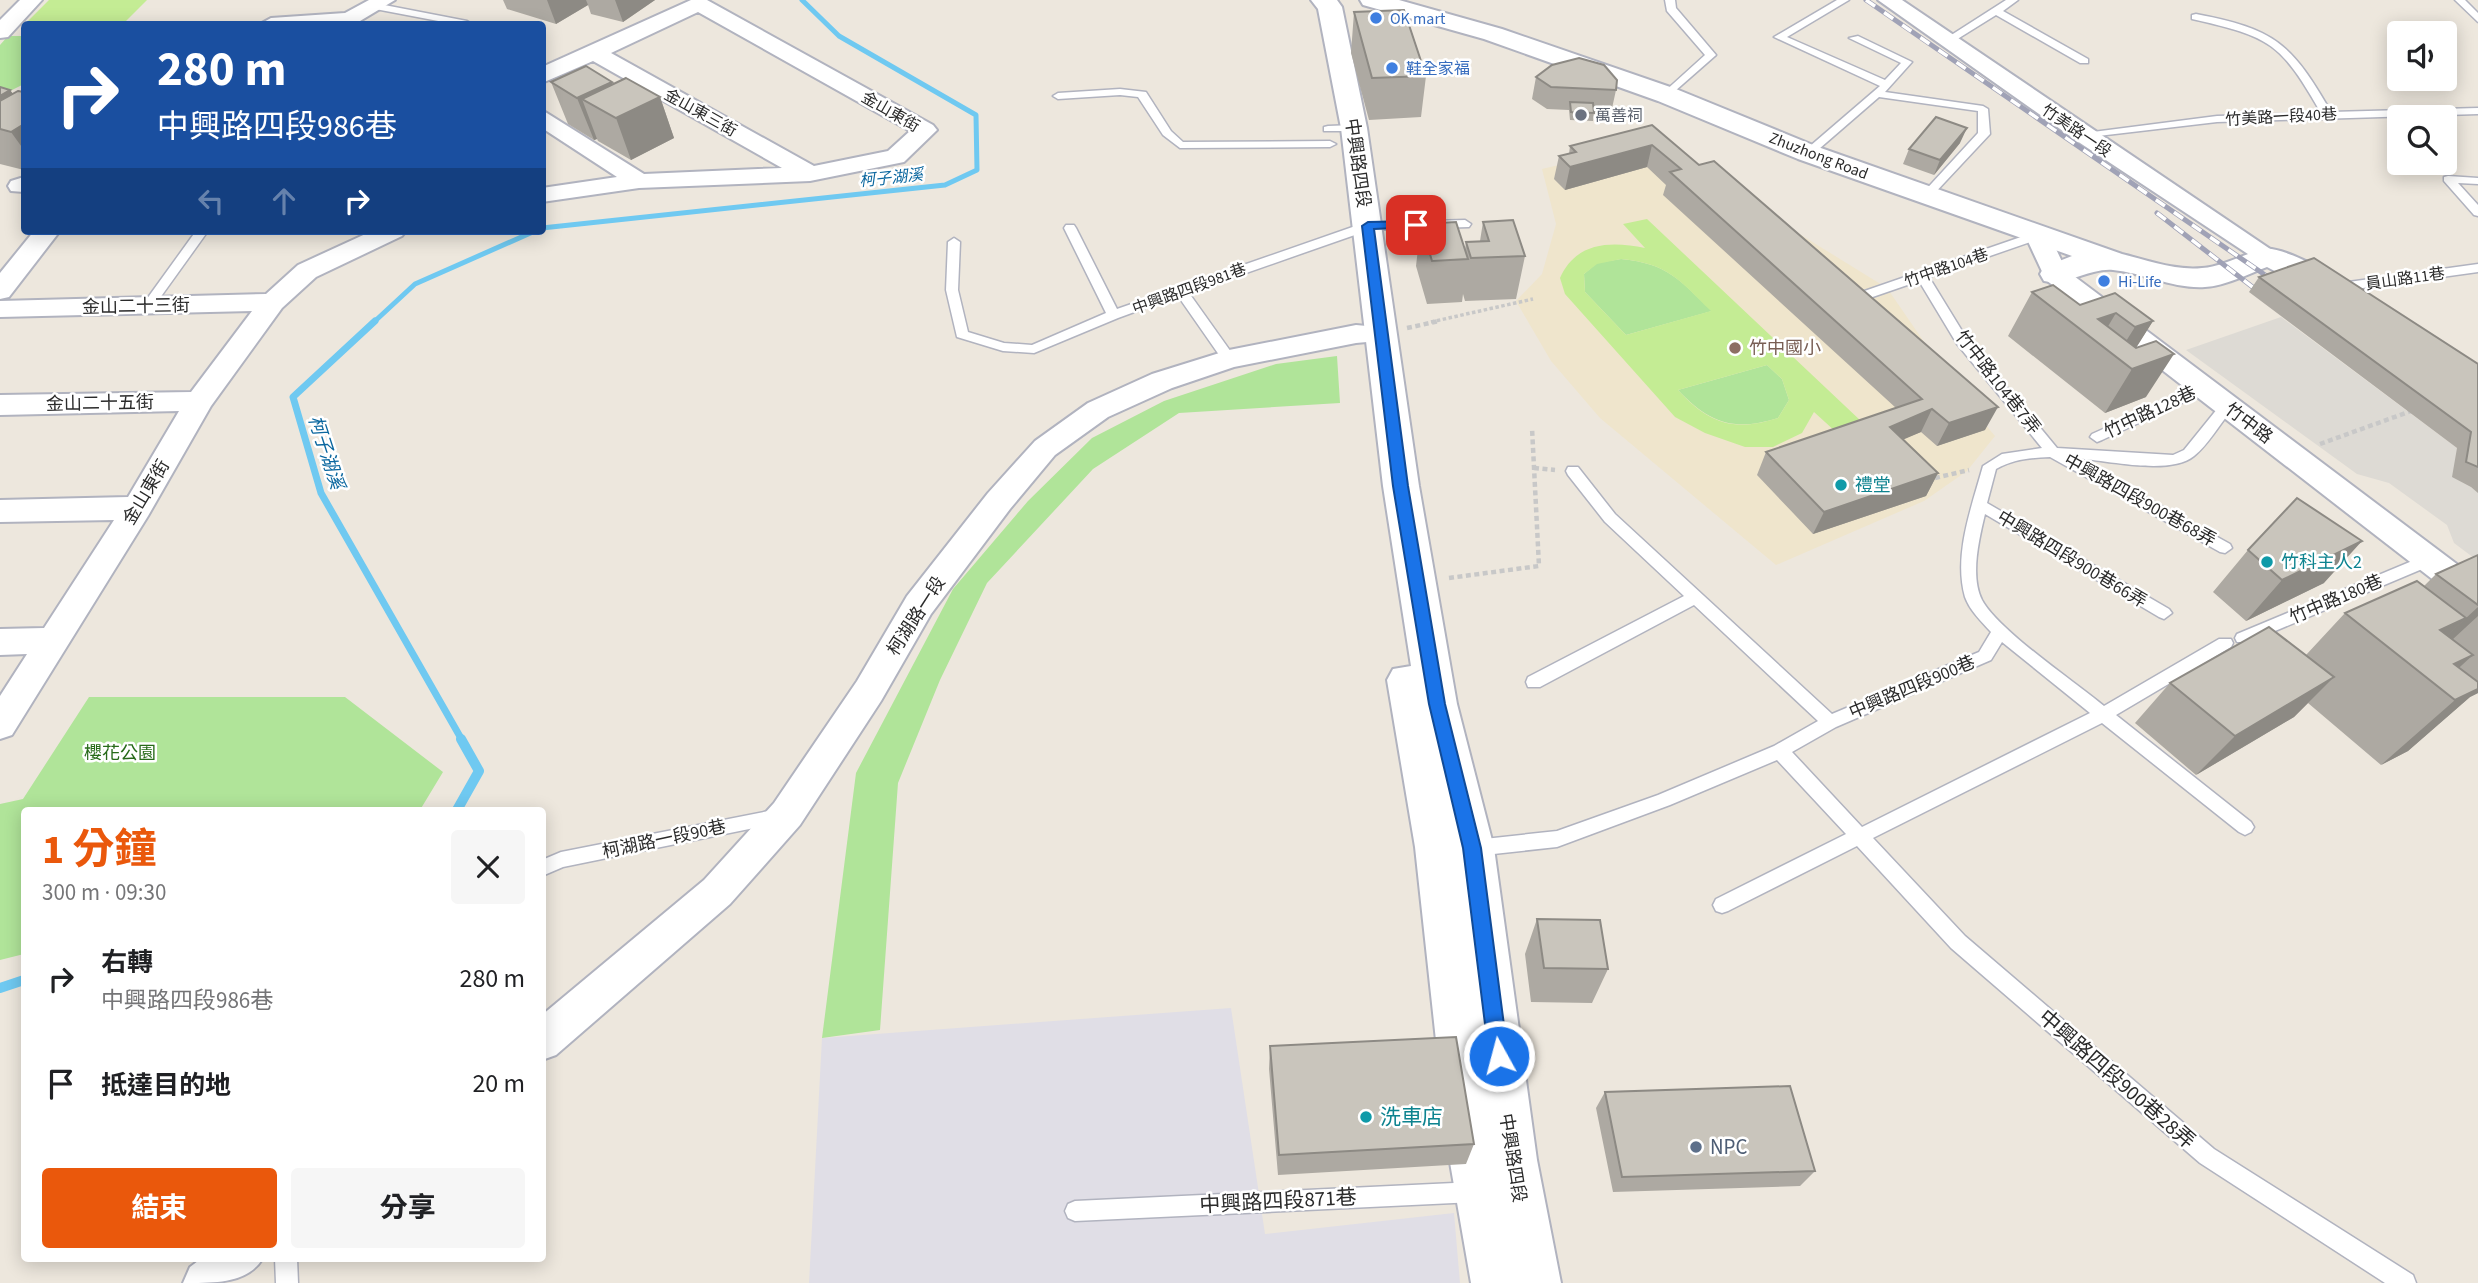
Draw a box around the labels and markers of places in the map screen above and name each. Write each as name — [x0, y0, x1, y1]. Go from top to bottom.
place label: OK mart — [1390, 8, 1446, 30]
marker: OK mart — [1368, 10, 1384, 26]
place label: 鞋全家福 — [1406, 58, 1470, 80]
marker: 鞋全家福 — [1384, 60, 1400, 76]
place label: 萬善祠 — [1595, 105, 1643, 127]
marker: 萬善祠 — [1573, 107, 1589, 123]
pin — [1386, 195, 1446, 255]
place label: Hi-Life — [2118, 271, 2162, 293]
marker: Hi-Life — [2096, 273, 2112, 289]
place label: 竹中國小 — [1749, 336, 1821, 361]
marker: 竹中國小 — [1727, 340, 1743, 356]
place label: 禮堂 — [1855, 473, 1891, 498]
marker: 禮堂 — [1833, 477, 1849, 493]
place label: 竹科主人2 — [2281, 550, 2362, 575]
marker: 竹科主人2 — [2259, 554, 2275, 570]
place label: 洗車店 — [1380, 1102, 1443, 1132]
marker: 洗車店 — [1358, 1109, 1374, 1125]
place label: NPC — [1710, 1132, 1747, 1162]
marker: NPC — [1688, 1139, 1704, 1155]

